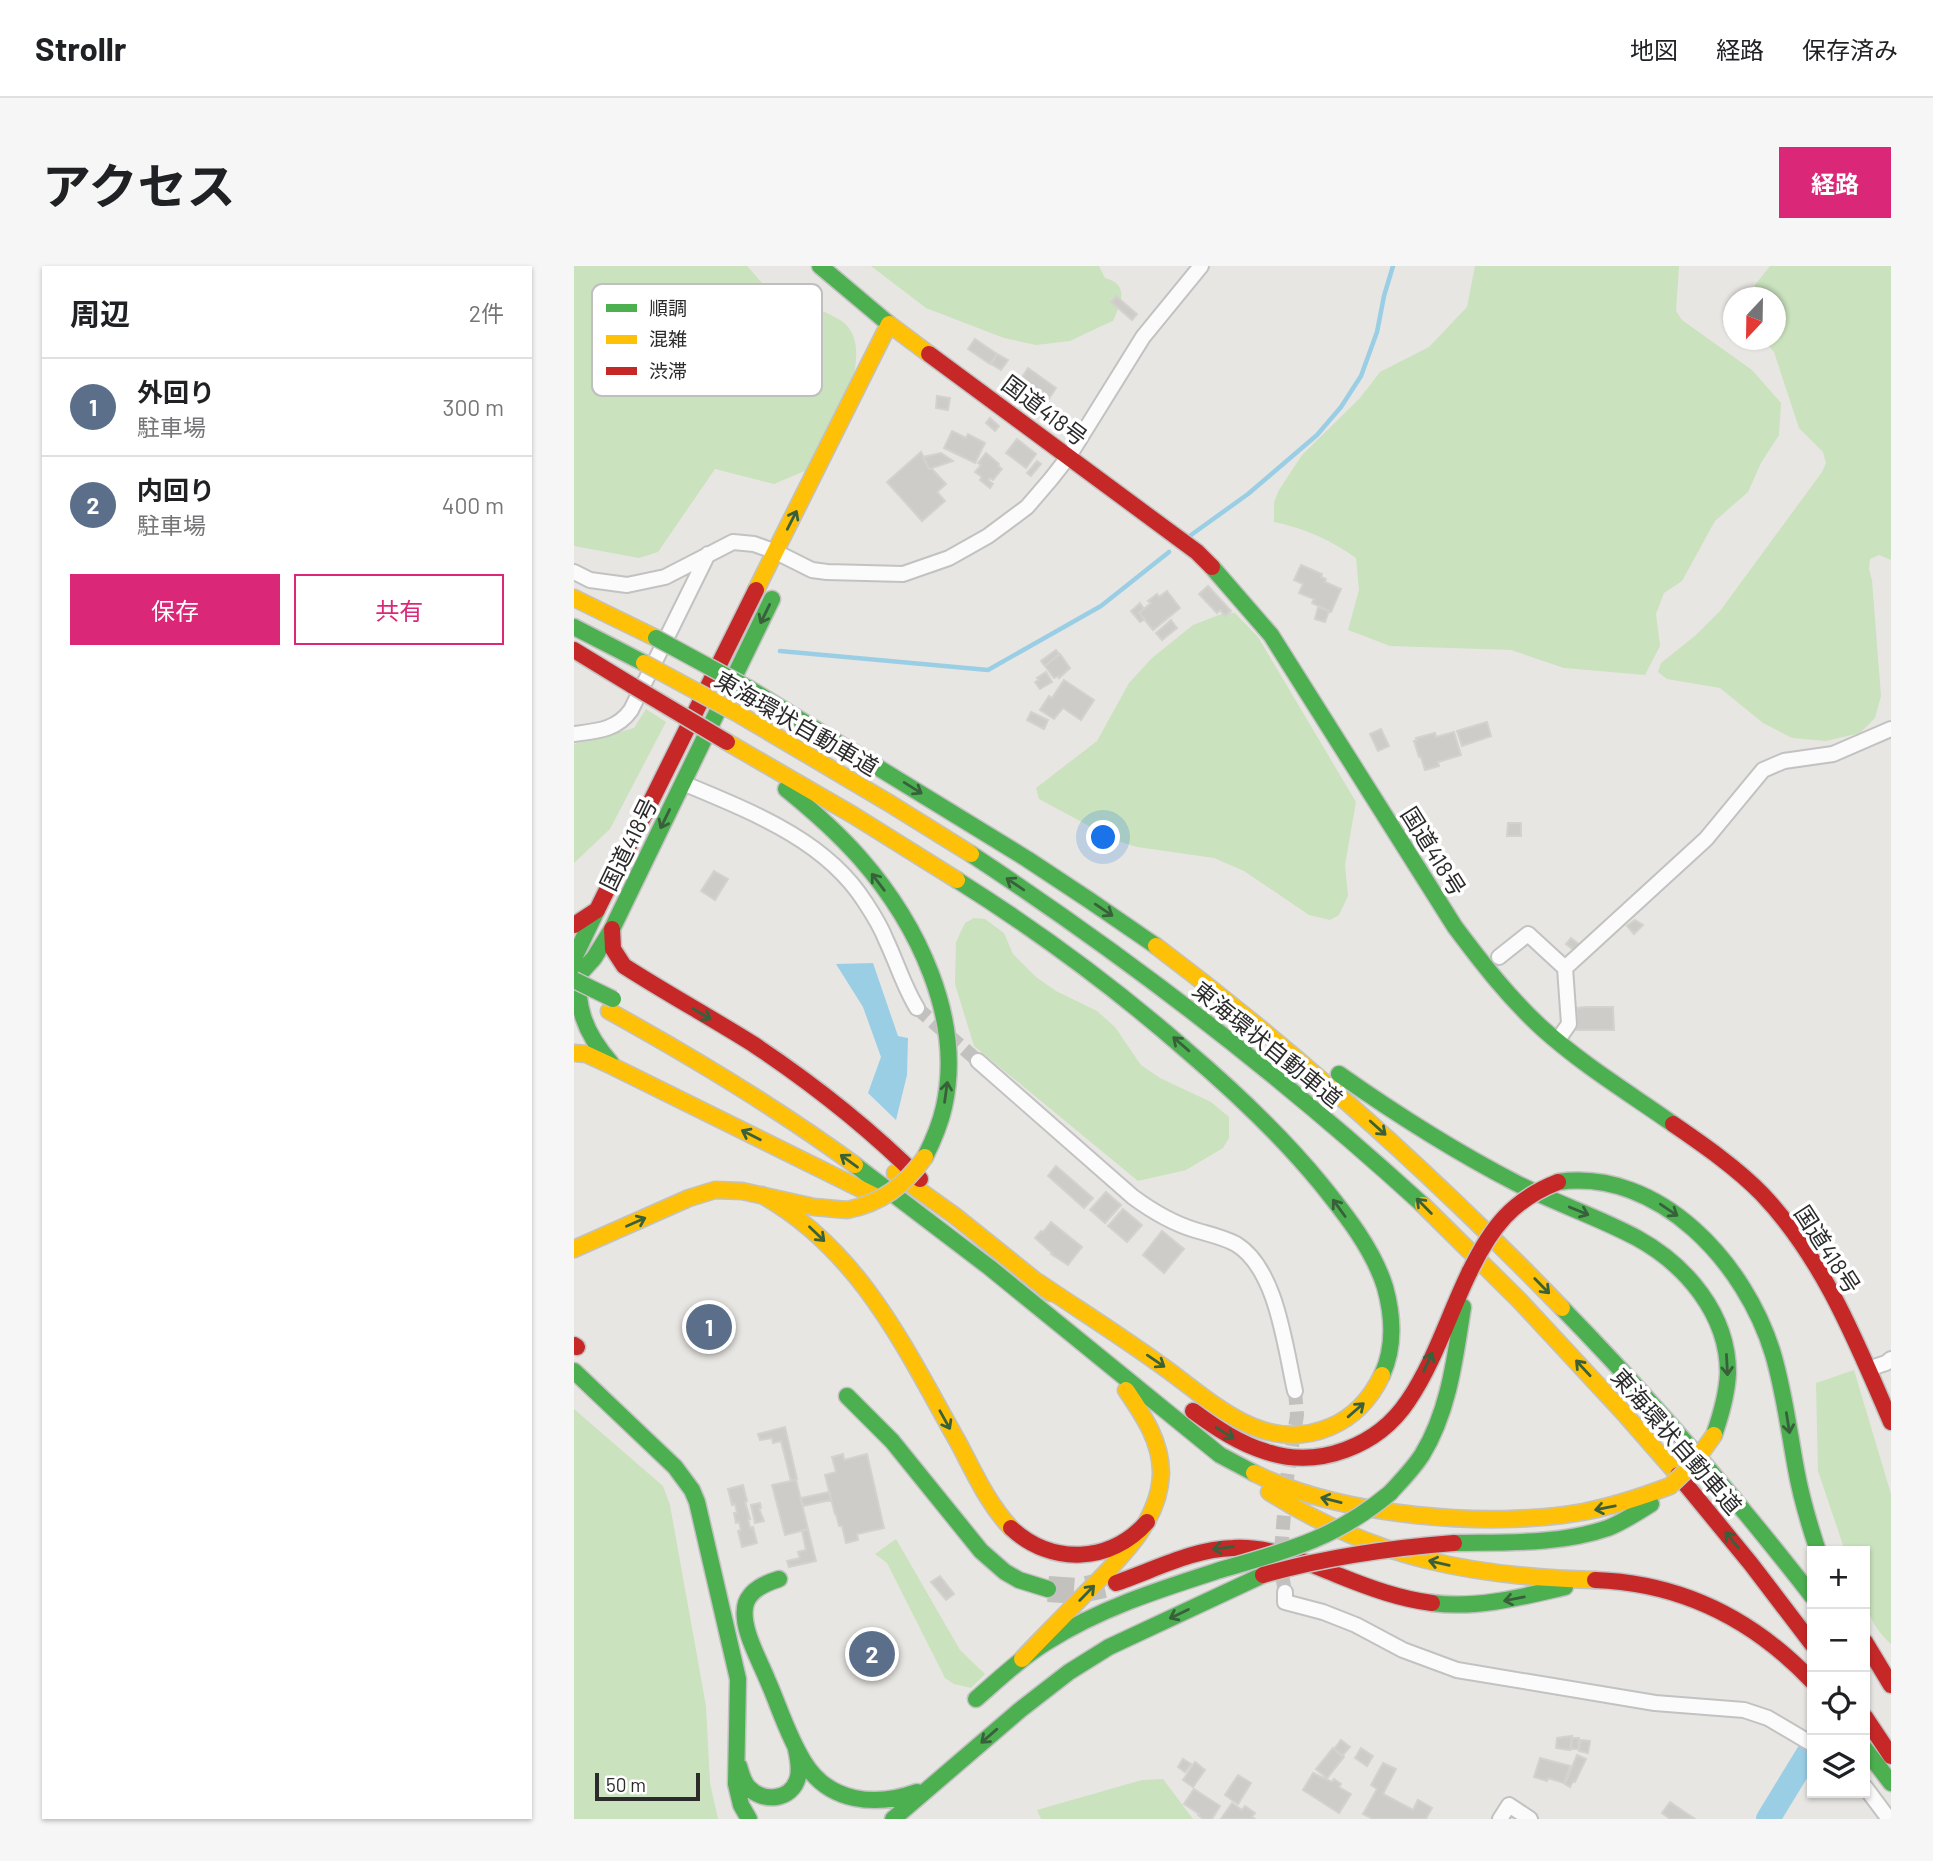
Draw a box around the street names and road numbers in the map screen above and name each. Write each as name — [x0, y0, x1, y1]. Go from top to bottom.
street label: 国道418号 — [997, 369, 1093, 451]
street label: 東海環状自動車道 — [710, 665, 884, 781]
street label: 国道418号 — [594, 793, 662, 895]
street label: 国道418号 — [1396, 801, 1472, 901]
street label: 東海環状自動車道 — [1188, 975, 1348, 1113]
street label: 国道418号 — [1789, 1200, 1867, 1298]
street label: 東海環状自動車道 — [1606, 1362, 1748, 1520]

